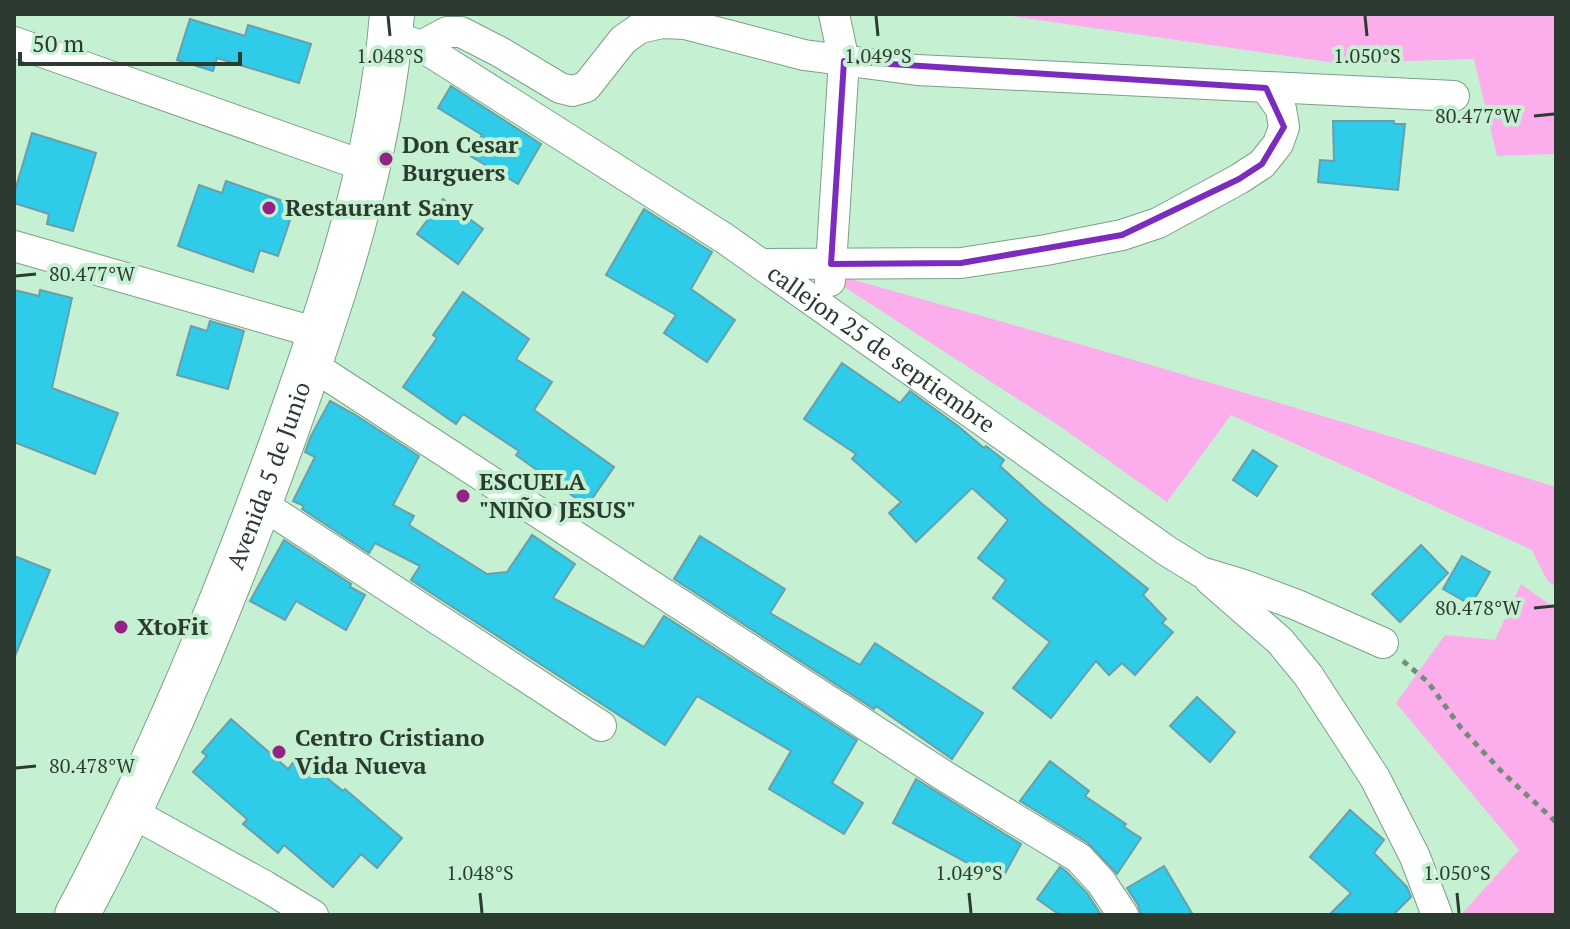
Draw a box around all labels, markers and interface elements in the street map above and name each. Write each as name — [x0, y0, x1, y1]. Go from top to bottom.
scale bar — [20, 16, 240, 66]
text: 50 m — [32, 27, 84, 59]
text: 1.048°S — [356, 42, 424, 69]
text: 1.049°S — [844, 42, 912, 69]
text: 1.050°S — [1333, 42, 1401, 69]
text: 80.477°W — [1435, 102, 1521, 129]
place label: Don Cesar Burguers — [402, 128, 519, 188]
marker: Don Cesar Burguers — [377, 150, 395, 168]
place label: Restaurant Sany — [285, 191, 474, 223]
marker: Restaurant Sany — [260, 199, 278, 217]
street label: callejon 25 de septiembre — [761, 257, 1002, 440]
text: 80.477°W — [49, 260, 135, 287]
street label: Avenida 5 de Junio — [219, 377, 317, 574]
place label: ESCUELA "NIÑO JESUS" — [479, 465, 636, 525]
marker: ESCUELA "NIÑO JESUS" — [454, 487, 472, 505]
text: 80.478°W — [1435, 594, 1521, 621]
place label: XtoFit — [137, 610, 209, 642]
marker: XtoFit — [112, 618, 130, 636]
place label: Centro Cristiano Vida Nueva — [295, 721, 485, 781]
marker: Centro Cristiano Vida Nueva — [270, 743, 288, 761]
text: 80.478°W — [49, 752, 135, 779]
text: 1.048°S — [446, 859, 514, 886]
text: 1.049°S — [935, 859, 1003, 886]
text: 1.050°S — [1423, 859, 1491, 886]

